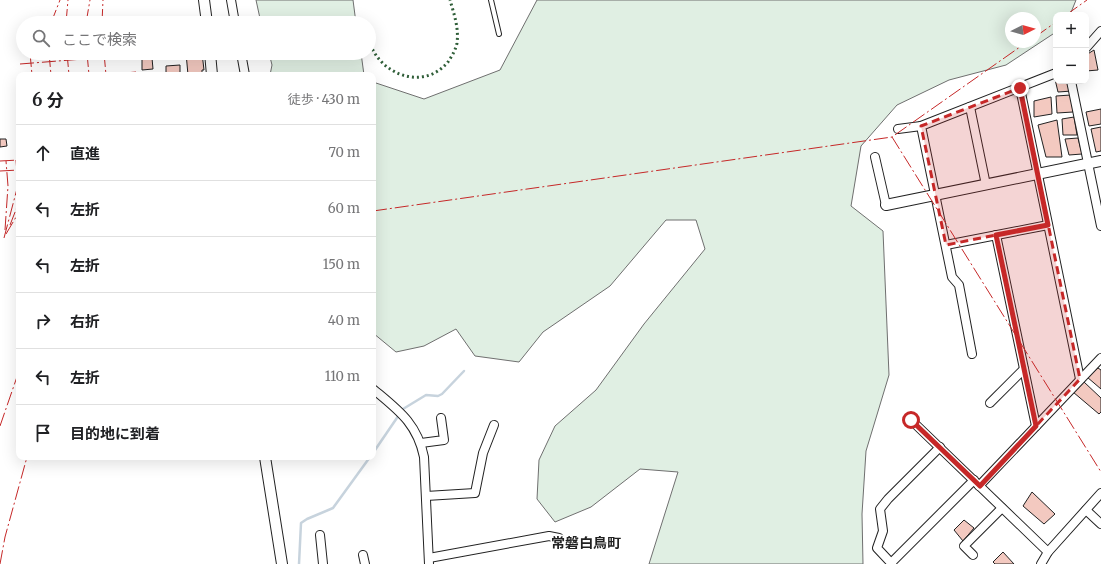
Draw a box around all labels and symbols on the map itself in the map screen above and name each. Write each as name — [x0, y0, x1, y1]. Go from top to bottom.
north arrow — [1005, 12, 1041, 48]
route end — [1011, 79, 1029, 97]
route start — [902, 411, 920, 429]
district label: 常磐白鳥町 — [551, 534, 621, 552]

